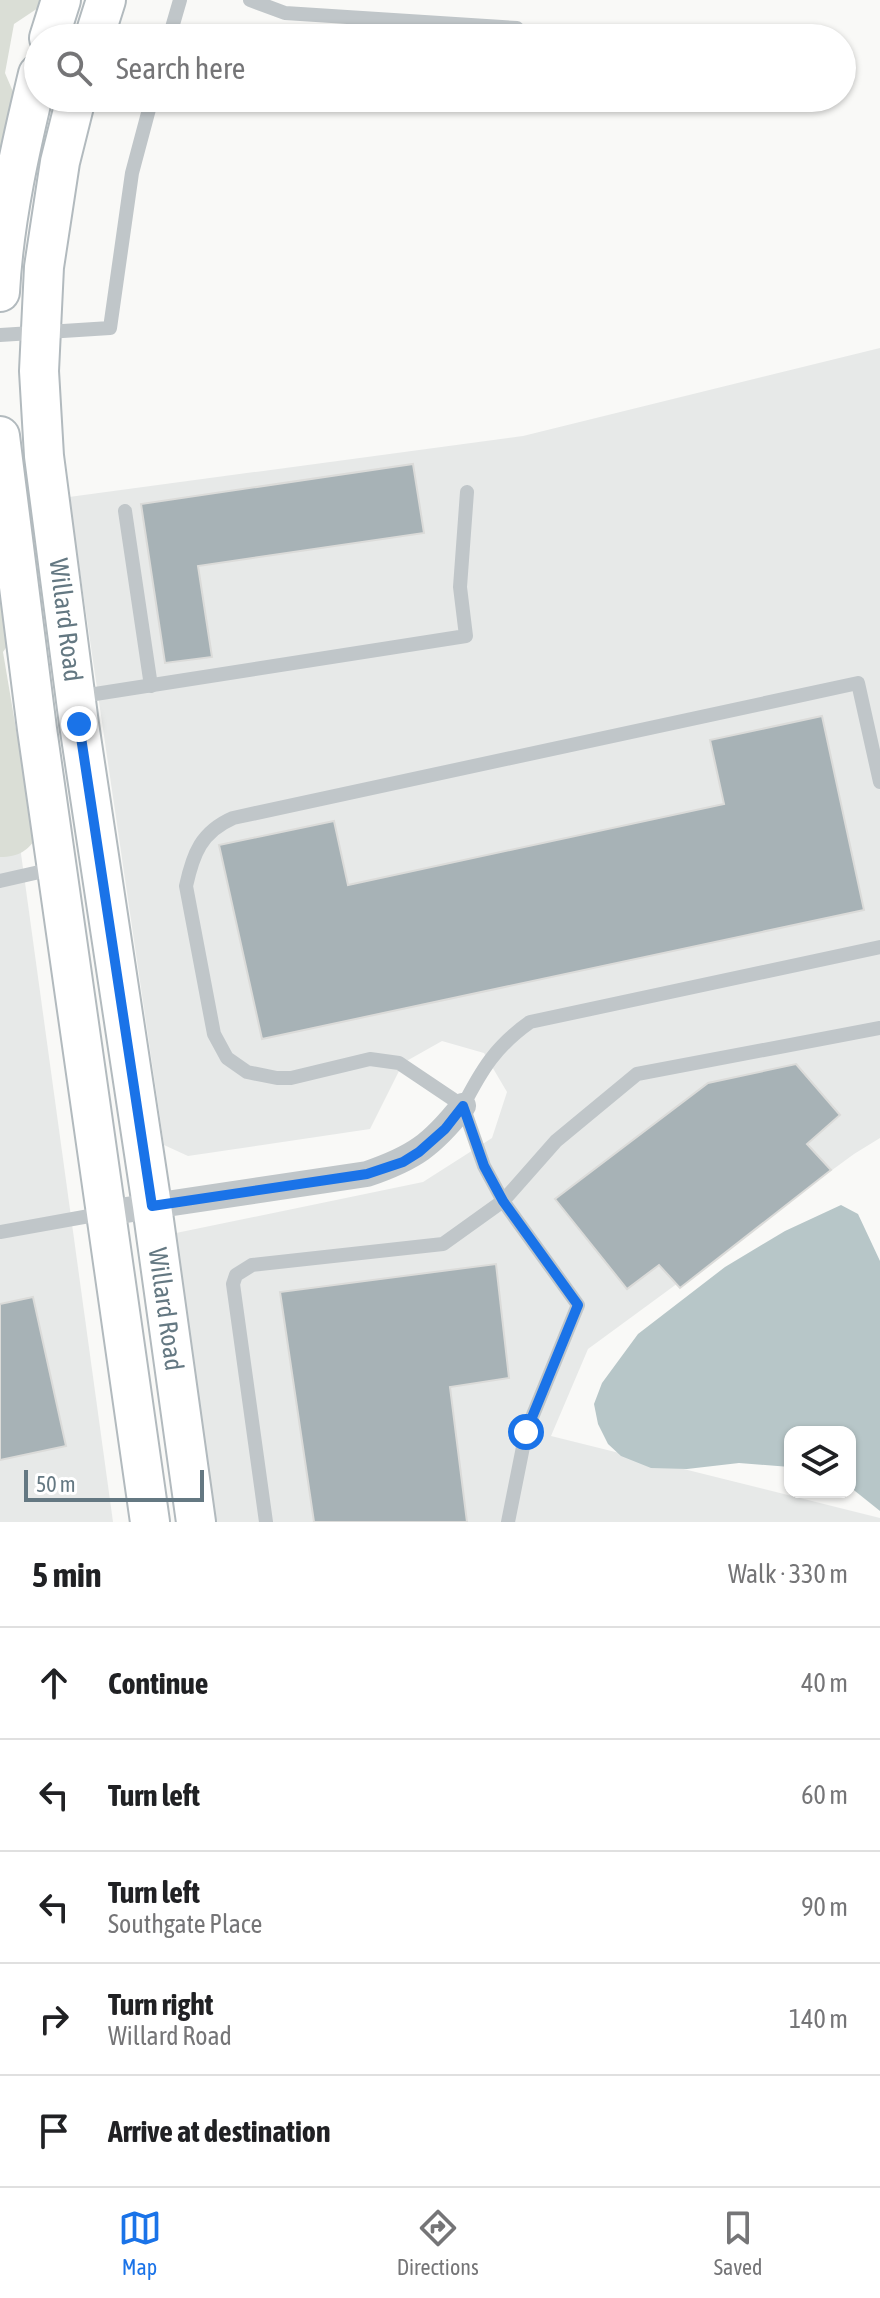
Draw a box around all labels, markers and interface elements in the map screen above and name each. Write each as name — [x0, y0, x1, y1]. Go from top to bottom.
search box — [24, 24, 856, 112]
icon: search — [52, 46, 96, 90]
text: Search here — [116, 51, 245, 85]
street label: Willard Road — [44, 557, 88, 683]
route end — [61, 706, 97, 742]
street label: Willard Road — [143, 1246, 189, 1372]
route start — [508, 1414, 544, 1450]
map controls — [784, 1426, 856, 1498]
button: layers — [784, 1426, 856, 1498]
scale bar — [24, 1466, 204, 1502]
text: 50 m — [36, 1471, 76, 1497]
text: 5 min — [32, 1555, 101, 1594]
text: Walk · 330 m — [728, 1559, 848, 1589]
icon: ahead — [32, 1661, 76, 1705]
text: Continue — [108, 1666, 208, 1700]
text: 40 m — [801, 1668, 848, 1698]
icon: left — [32, 1773, 76, 1817]
text: Turn left — [108, 1778, 200, 1812]
text: 60 m — [801, 1780, 848, 1810]
text: Turn left — [108, 1875, 200, 1909]
icon: left — [32, 1885, 76, 1929]
text: 90 m — [801, 1892, 848, 1922]
text: Southgate Place — [108, 1909, 262, 1939]
text: Turn right — [108, 1987, 214, 2021]
icon: right — [32, 1997, 76, 2041]
text: 140 m — [789, 2004, 848, 2034]
text: Willard Road — [108, 2021, 232, 2051]
icon: arrive — [32, 2109, 76, 2153]
text: Arrive at destination — [108, 2114, 330, 2148]
tab: Map — [118, 2206, 162, 2280]
tab: Directions — [397, 2206, 479, 2280]
tab: Saved — [714, 2206, 762, 2280]

